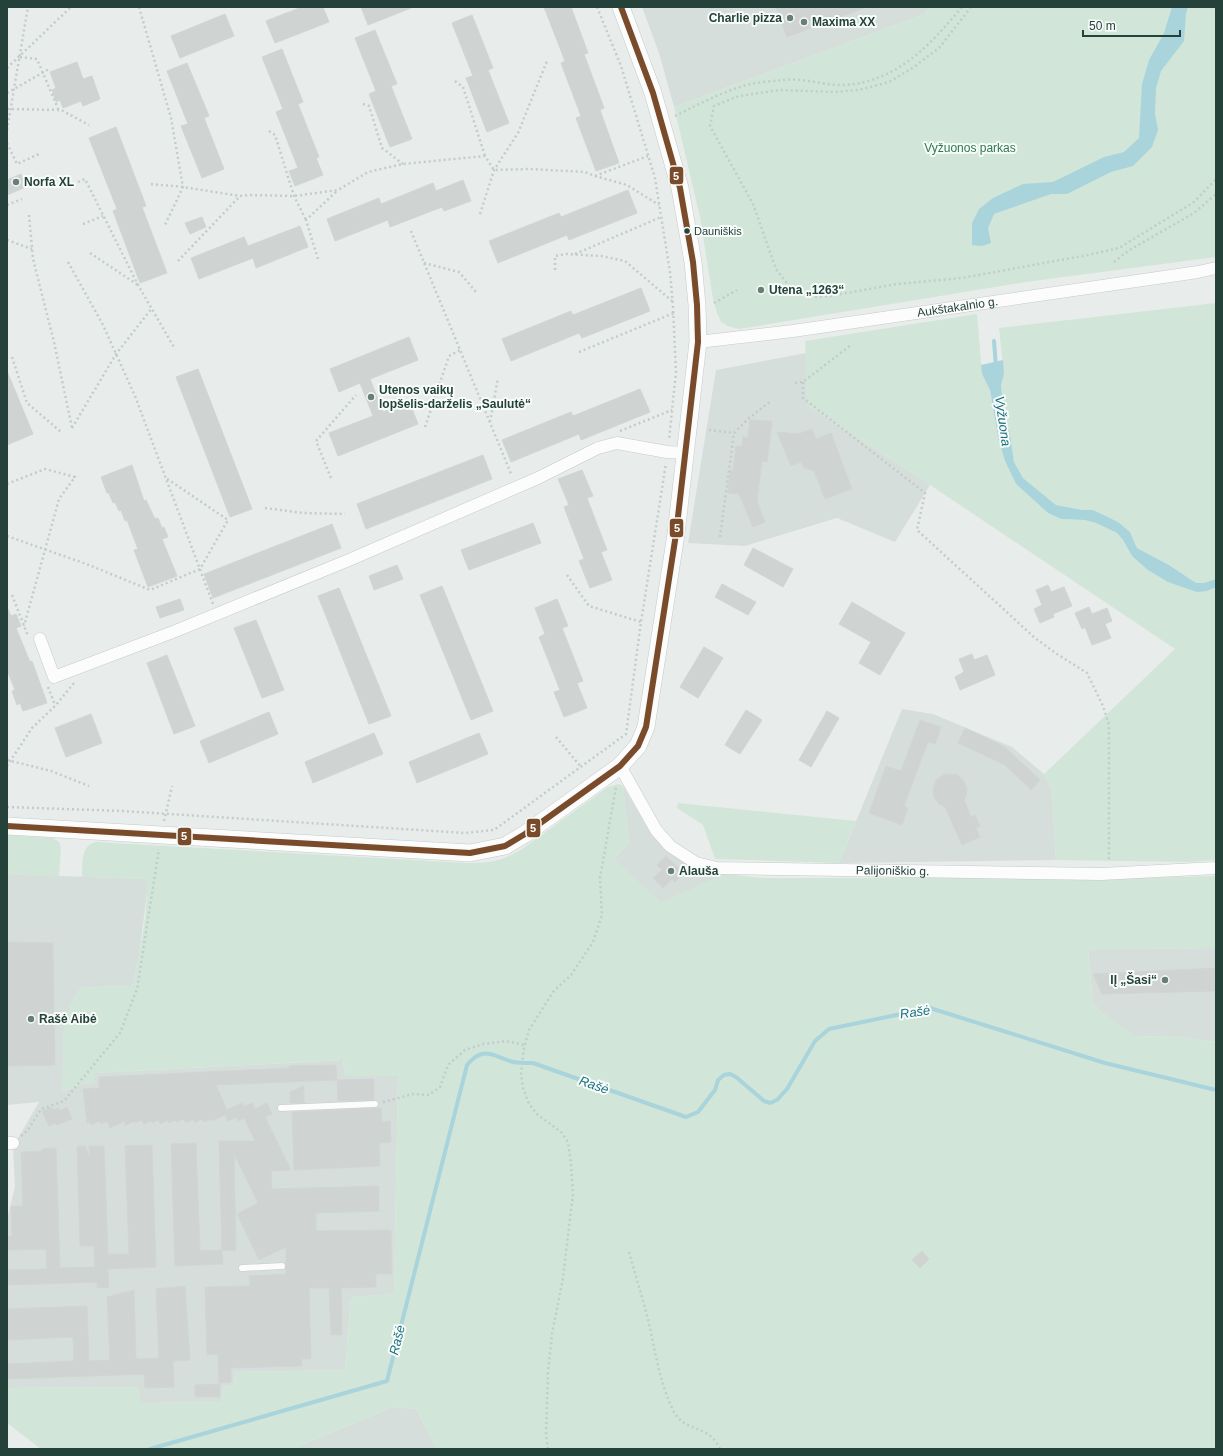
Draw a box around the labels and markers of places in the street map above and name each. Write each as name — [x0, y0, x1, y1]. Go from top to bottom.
place label: Charlie pizza — [709, 11, 782, 25]
marker: Charlie pizza — [785, 13, 795, 23]
place label: Maxima XX — [812, 15, 875, 29]
marker: Maxima XX — [799, 17, 809, 27]
place label: Norfa XL — [24, 175, 74, 189]
marker: Norfa XL — [11, 177, 21, 187]
place label: Dauniškis — [694, 225, 742, 237]
marker: Dauniškis — [682, 226, 692, 236]
place label: Utena „1263“ — [769, 283, 844, 297]
marker: Utena „1263“ — [756, 285, 766, 295]
place label: Utenos vaikų lopšelis-darželis „Saulutė“ — [379, 383, 531, 411]
marker: Utenos vaikų lopšelis-darželis „Saulutė“ — [366, 392, 376, 402]
place label: Alauša — [679, 864, 719, 878]
marker: Alauša — [666, 866, 676, 876]
place label: IĮ „Šasi“ — [1110, 972, 1157, 987]
marker: IĮ „Šasi“ — [1160, 975, 1170, 985]
place label: Rašė Aibė — [39, 1012, 97, 1026]
marker: Rašė Aibė — [26, 1014, 36, 1024]

